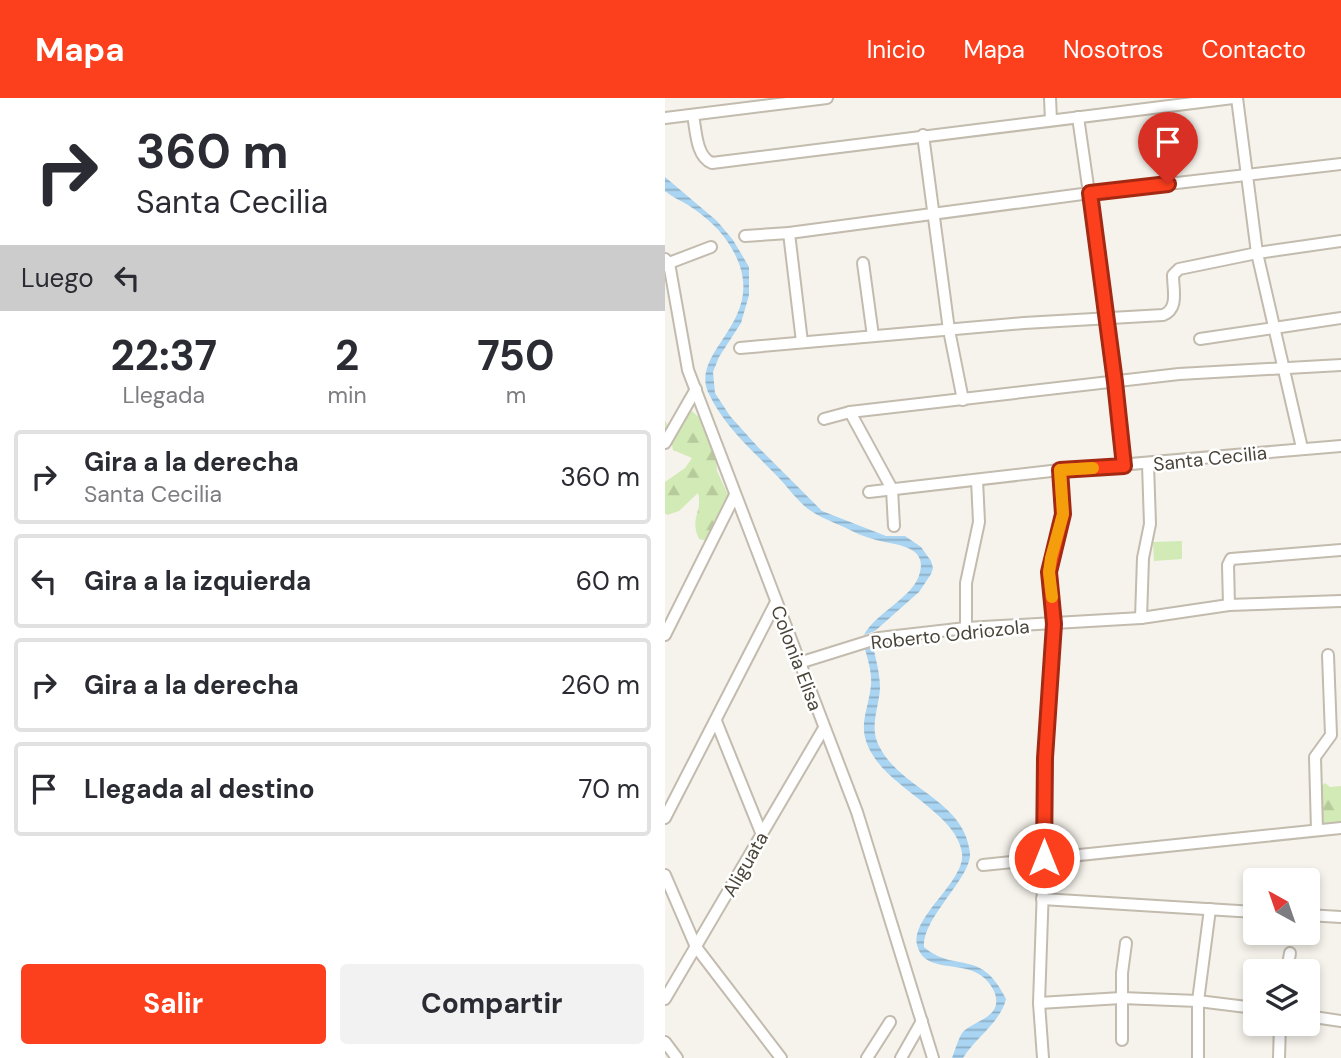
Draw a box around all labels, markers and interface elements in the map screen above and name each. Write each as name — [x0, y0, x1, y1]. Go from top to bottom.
text: Mapa — [35, 28, 125, 71]
text: Inicio — [867, 34, 926, 65]
text: Mapa — [964, 34, 1025, 65]
text: Nosotros — [1063, 34, 1164, 65]
text: Contacto — [1202, 34, 1306, 65]
pin — [1138, 112, 1198, 184]
text: 360 m — [136, 119, 289, 183]
icon: arrive — [1149, 123, 1187, 161]
icon: right — [21, 126, 112, 217]
text: Santa Cecilia — [136, 181, 328, 223]
icon: left — [108, 259, 146, 297]
text: Luego — [21, 261, 94, 295]
text: 22:37 — [110, 328, 217, 383]
text: 2 — [335, 328, 359, 383]
text: 750 — [477, 328, 555, 383]
text: Llegada — [123, 380, 205, 410]
text: min — [328, 380, 367, 410]
text: m — [506, 380, 526, 410]
street label: Santa Cecilia — [1152, 440, 1268, 477]
text: Gira a la derecha — [84, 445, 299, 479]
icon: right — [25, 458, 63, 496]
text: 360 m — [560, 460, 640, 494]
text: Santa Cecilia — [84, 479, 222, 509]
icon: left — [25, 562, 63, 600]
text: Gira a la izquierda — [84, 564, 311, 598]
text: 60 m — [576, 564, 640, 598]
street label: Colonia Elisa — [765, 602, 828, 714]
street label: Roberto Odriozola — [870, 614, 1031, 655]
icon: right — [25, 666, 63, 704]
text: Gira a la derecha — [84, 668, 299, 702]
text: 260 m — [561, 668, 640, 702]
icon: arrive — [25, 770, 63, 808]
text: Llegada al destino — [84, 772, 315, 806]
text: 70 m — [579, 772, 640, 806]
position arrow — [1007, 821, 1081, 895]
street label: Aliguata — [717, 827, 774, 901]
north arrow — [1243, 868, 1319, 945]
map controls — [1243, 868, 1320, 1036]
button: layers — [1243, 959, 1320, 1036]
button: Salir — [21, 964, 326, 1044]
button: Compartir — [340, 964, 644, 1044]

